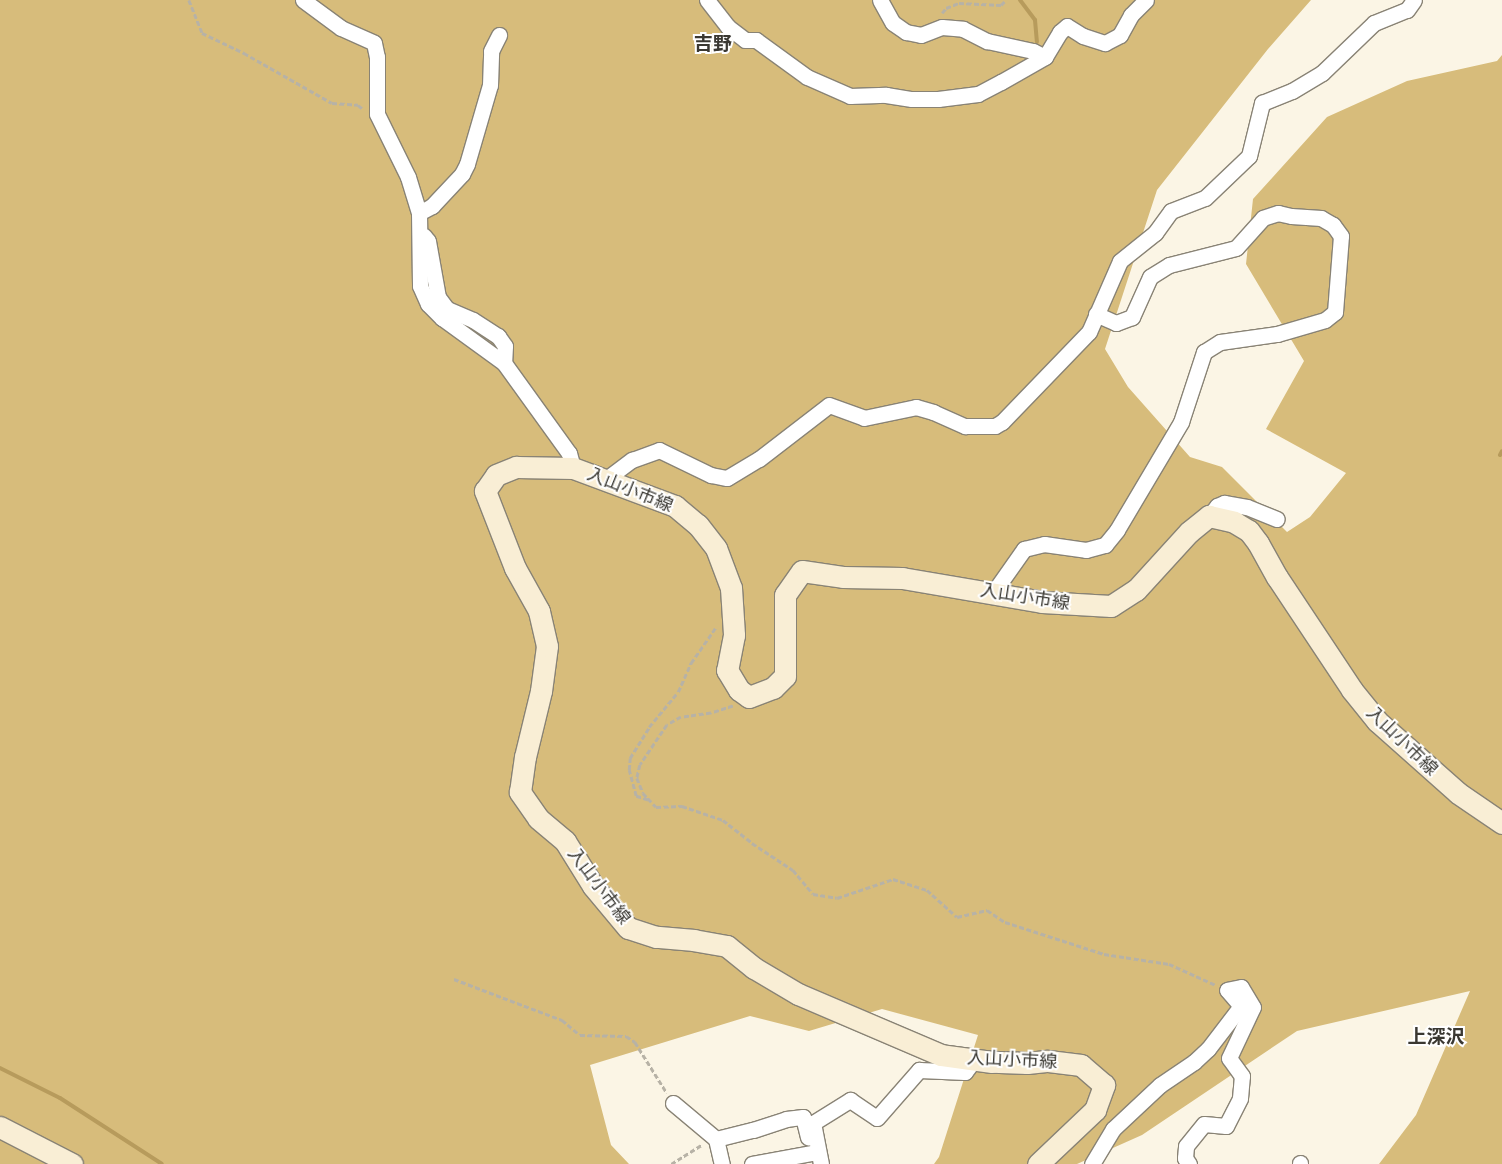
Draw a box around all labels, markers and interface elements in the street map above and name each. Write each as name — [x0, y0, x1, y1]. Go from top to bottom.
district label: 吉野 — [694, 33, 732, 55]
street label: 入山小市線 — [584, 463, 676, 517]
street label: 入山小市線 — [979, 579, 1071, 615]
street label: 入山小市線 — [1362, 702, 1442, 780]
street label: 入山小市線 — [563, 844, 635, 928]
district label: 上深沢 — [1408, 1026, 1464, 1048]
street label: 入山小市線 — [966, 1047, 1058, 1073]

